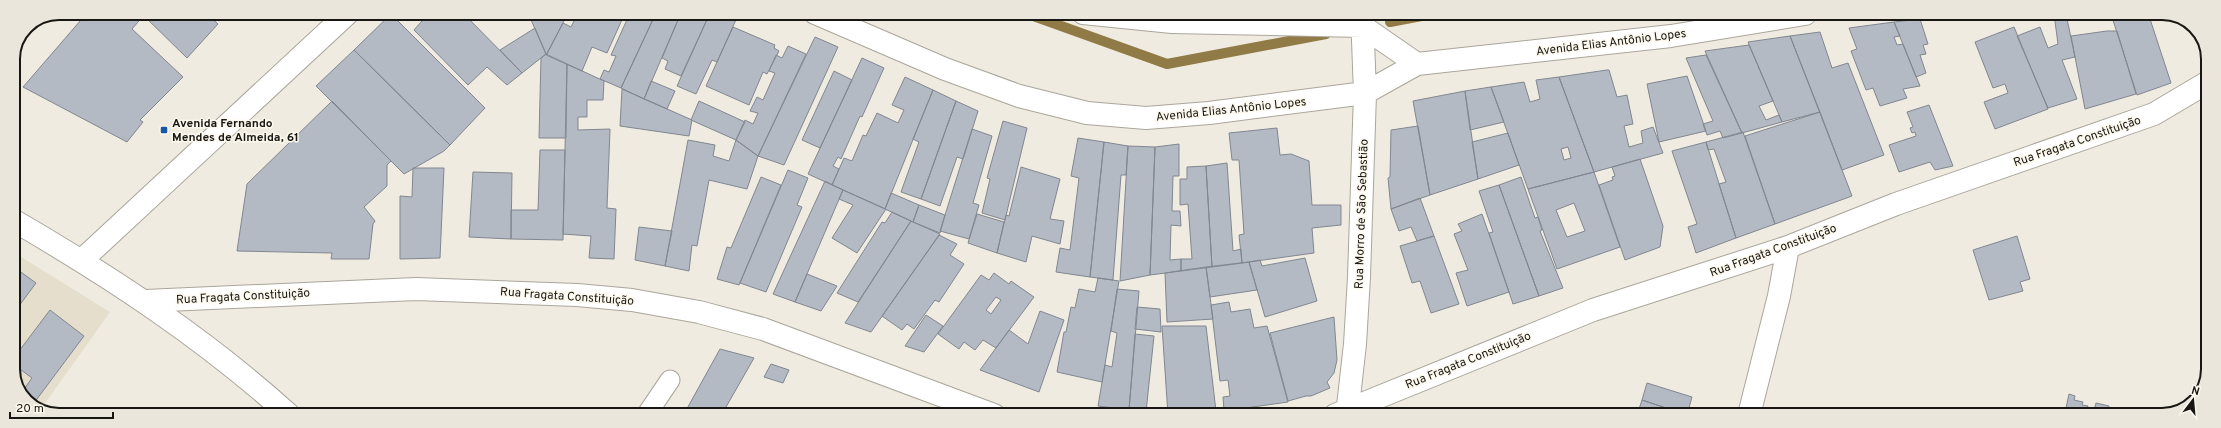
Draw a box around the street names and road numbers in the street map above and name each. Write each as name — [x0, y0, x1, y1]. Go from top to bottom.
street label: Avenida Elias Antônio Lopes — [1535, 26, 1687, 60]
street label: Avenida Elias Antônio Lopes — [1155, 94, 1307, 126]
street label: Rua Fragata Constituição — [2011, 112, 2144, 171]
street label: Rua Morro de São Sebastião — [1351, 138, 1373, 289]
street label: Rua Fragata Constituição — [1708, 220, 1839, 281]
street label: Rua Fragata Constituição — [500, 284, 635, 310]
street label: Rua Fragata Constituição — [176, 285, 311, 308]
street label: Rua Fragata Constituição — [1403, 328, 1534, 393]

